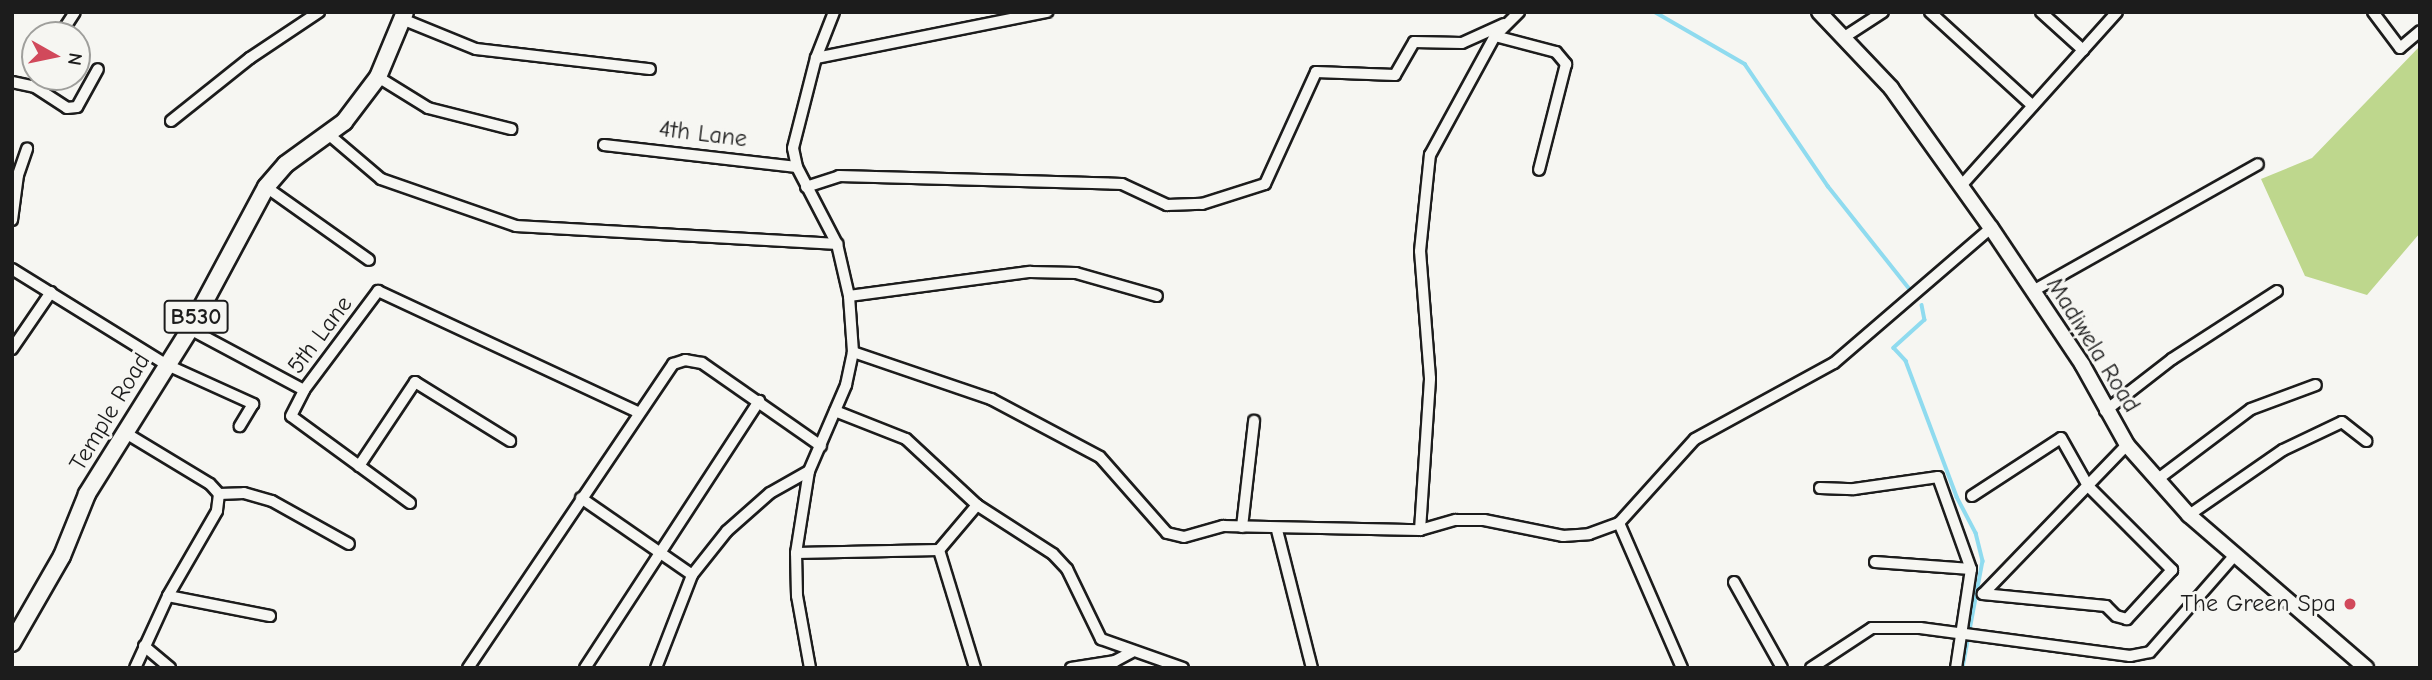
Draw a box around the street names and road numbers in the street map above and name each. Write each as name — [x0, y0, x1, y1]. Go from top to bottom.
street label: 4th Lane — [657, 114, 749, 154]
street label: Madiwela Road — [2040, 272, 2146, 418]
street label: 5th Lane — [281, 290, 359, 380]
road number: B530 — [163, 298, 229, 336]
street label: Temple Road — [64, 348, 156, 476]

